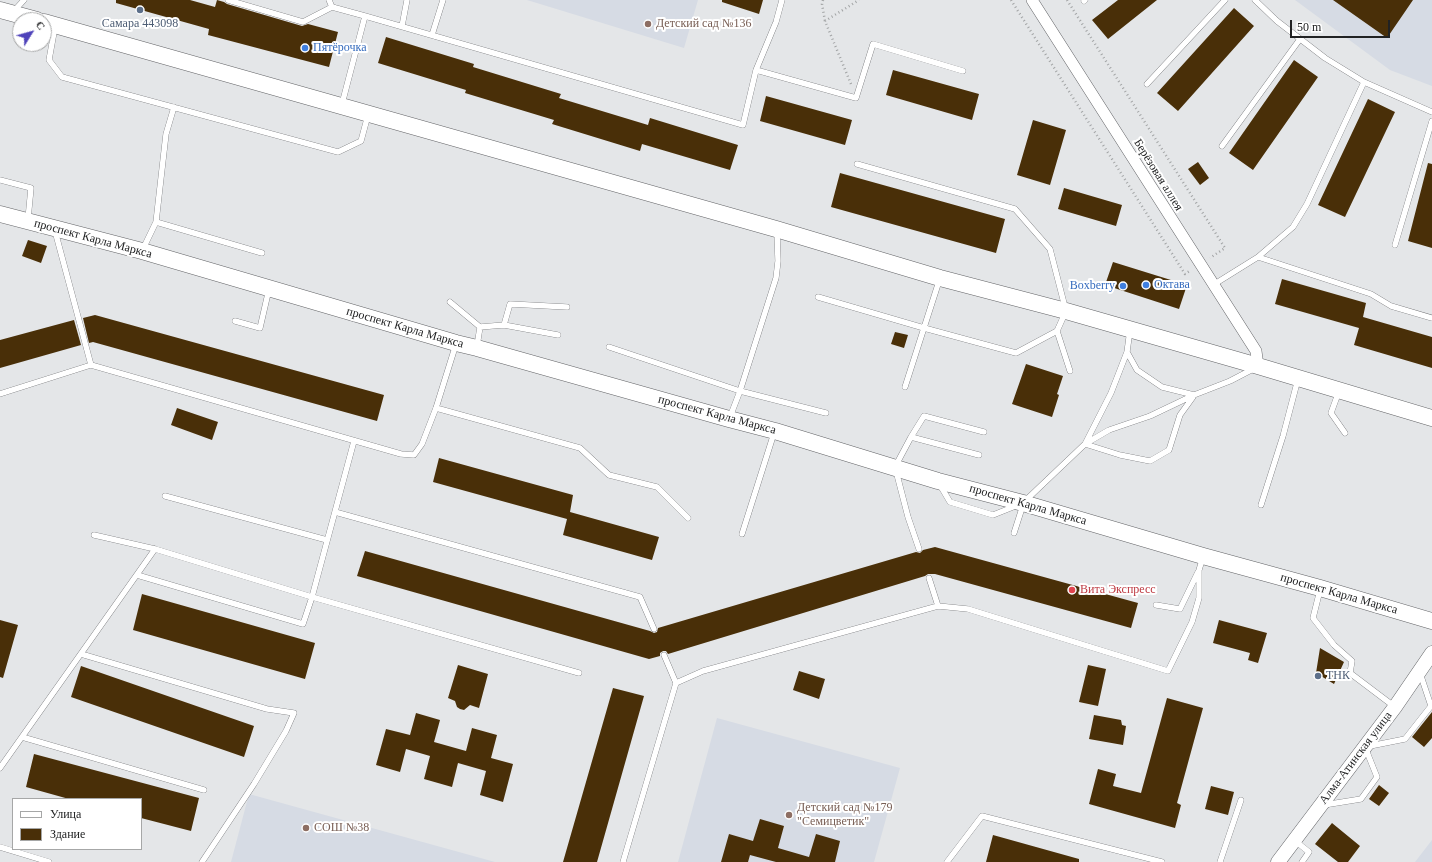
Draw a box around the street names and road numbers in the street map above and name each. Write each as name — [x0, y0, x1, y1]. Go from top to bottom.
street label: Берёзовая аллея — [1130, 136, 1186, 214]
street label: проспект Карла Маркса — [33, 216, 153, 262]
street label: проспект Карла Маркса — [345, 304, 465, 352]
street label: проспект Карла Маркса — [657, 392, 777, 438]
street label: проспект Карла Маркса — [968, 481, 1088, 529]
street label: проспект Карла Маркса — [1279, 570, 1399, 618]
street label: Алма-Атинская улица — [1317, 709, 1395, 807]

